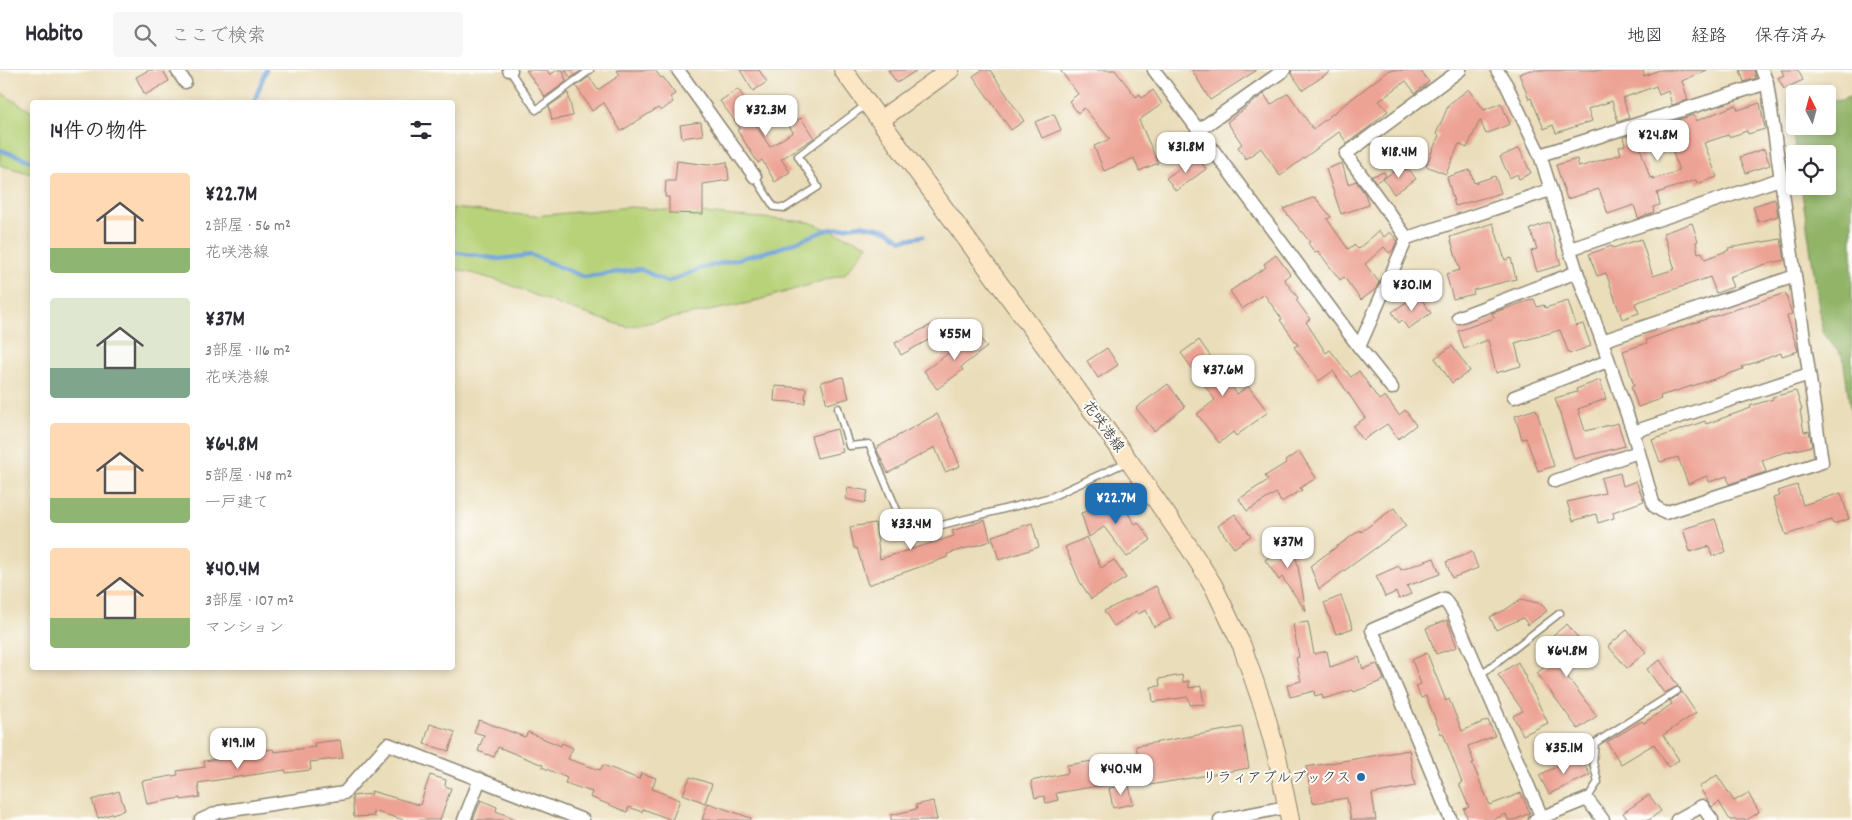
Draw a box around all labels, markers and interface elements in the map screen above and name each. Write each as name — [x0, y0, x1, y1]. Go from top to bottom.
search box — [113, 12, 463, 57]
text: Habito — [25, 18, 83, 52]
icon: search — [131, 21, 159, 49]
text: ここで検索 — [171, 24, 266, 51]
text: 地図 — [1627, 25, 1663, 50]
text: 経路 — [1691, 25, 1727, 50]
text: 保存済み — [1755, 25, 1827, 50]
north arrow — [1786, 85, 1836, 135]
map controls — [1786, 85, 1836, 195]
pin: ¥32.3M — [725, 94, 807, 137]
text: ¥32.3M — [746, 99, 786, 122]
icon: filters — [407, 116, 435, 144]
text: 14件の物件 — [50, 118, 147, 148]
pin: ¥24.8M — [1617, 119, 1699, 162]
text: ¥24.8M — [1638, 124, 1678, 147]
pin: ¥31.8M — [1145, 132, 1227, 174]
text: ¥31.8M — [1168, 136, 1204, 159]
pin: ¥18.4M — [1358, 136, 1440, 179]
text: ¥18.4M — [1381, 141, 1417, 164]
button: locate — [1786, 145, 1836, 195]
text: ¥22.7M — [205, 181, 257, 211]
icon: home — [90, 193, 150, 253]
text: 2部屋 · 56 m² — [205, 215, 291, 238]
text: 花咲港線 — [205, 242, 269, 265]
pin: ¥30.1M — [1371, 270, 1453, 312]
text: ¥30.1M — [1392, 274, 1432, 297]
text: ¥37M — [205, 306, 245, 336]
icon: home — [90, 318, 150, 378]
pin: ¥55M — [925, 318, 985, 361]
text: ¥55M — [939, 323, 971, 346]
text: 3部屋 · 116 m² — [205, 340, 290, 363]
pin: ¥37.6M — [1182, 354, 1264, 397]
text: ¥37.6M — [1203, 359, 1243, 382]
text: 花咲港線 — [205, 367, 269, 390]
street label: 花咲港線 — [1076, 396, 1129, 458]
text: ¥64.8M — [205, 431, 258, 461]
icon: home — [90, 443, 150, 503]
text: 5部屋 · 148 m² — [205, 465, 292, 488]
pin: ¥22.7M — [1075, 482, 1157, 525]
text: ¥22.7M — [1096, 487, 1136, 510]
text: 一戸建て — [205, 492, 269, 515]
pin: ¥33.4M — [870, 508, 952, 551]
text: ¥33.4M — [891, 513, 931, 536]
pin: ¥37M — [1258, 526, 1318, 569]
text: ¥37M — [1273, 531, 1303, 554]
text: ¥40.4M — [205, 556, 260, 586]
icon: home — [90, 568, 150, 628]
text: 3部屋 · 107 m² — [205, 590, 294, 613]
text: マンション — [205, 617, 284, 640]
pin: ¥64.8M — [1526, 636, 1608, 678]
text: ¥64.8M — [1547, 640, 1587, 663]
pin: ¥19.1M — [197, 728, 279, 770]
text: ¥19.1M — [221, 732, 255, 755]
pin: ¥35.1M — [1523, 732, 1605, 775]
text: ¥35.1M — [1545, 737, 1583, 760]
pin: ¥40.4M — [1080, 754, 1162, 796]
text: ¥40.4M — [1100, 758, 1142, 781]
place label: リラィアブルブックス — [1202, 768, 1351, 790]
marker: リラィアブルブックス — [1355, 771, 1367, 783]

